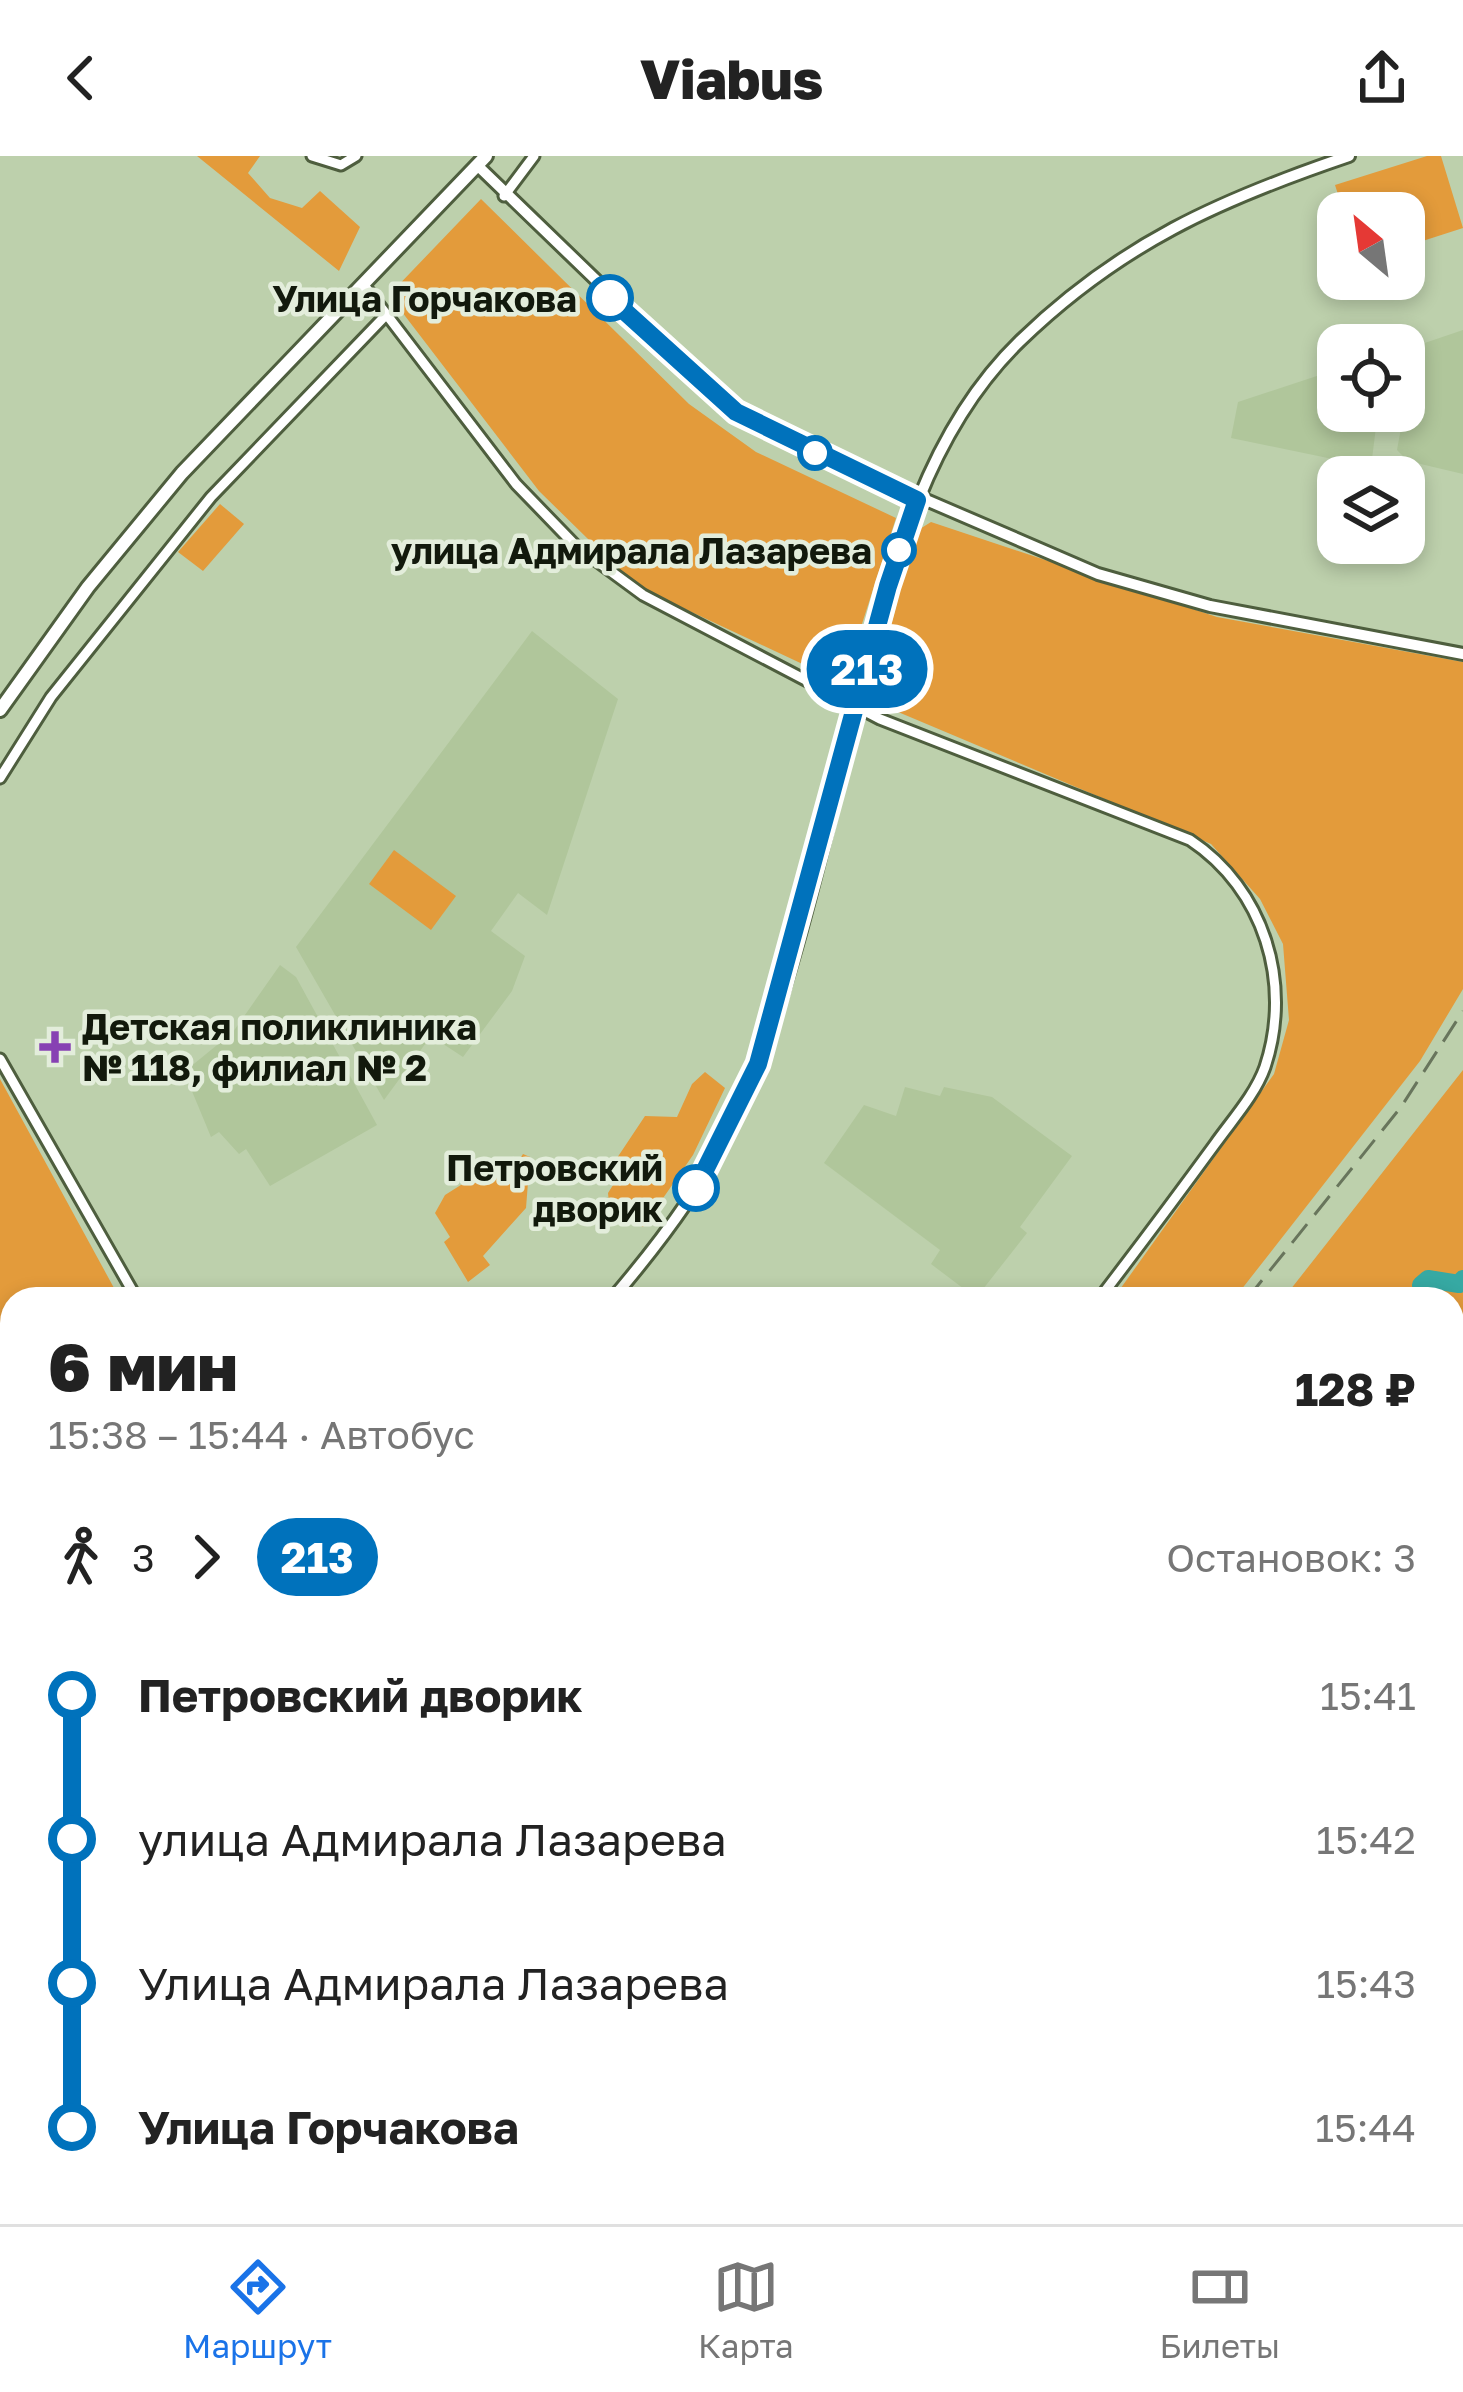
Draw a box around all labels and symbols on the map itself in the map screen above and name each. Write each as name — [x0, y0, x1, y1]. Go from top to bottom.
north arrow — [1317, 192, 1425, 300]
marker: Улица Горчакова — [588, 276, 632, 320]
place label: Улица Горчакова — [272, 277, 577, 320]
unlabelled marker — [799, 437, 831, 469]
place label: улица Адмирала Лазарева — [391, 529, 872, 572]
marker: улица Адмирала Лазарева — [883, 534, 915, 566]
line badge: 213 — [798, 630, 936, 708]
place label: Детская поликлиника № 118, филиал № 2 — [82, 1005, 477, 1089]
marker: Детская поликлиника № 118, филиал № 2 — [39, 1031, 71, 1063]
place label: Петровский дворик — [446, 1146, 663, 1230]
marker: Петровский дворик — [674, 1166, 718, 1210]

